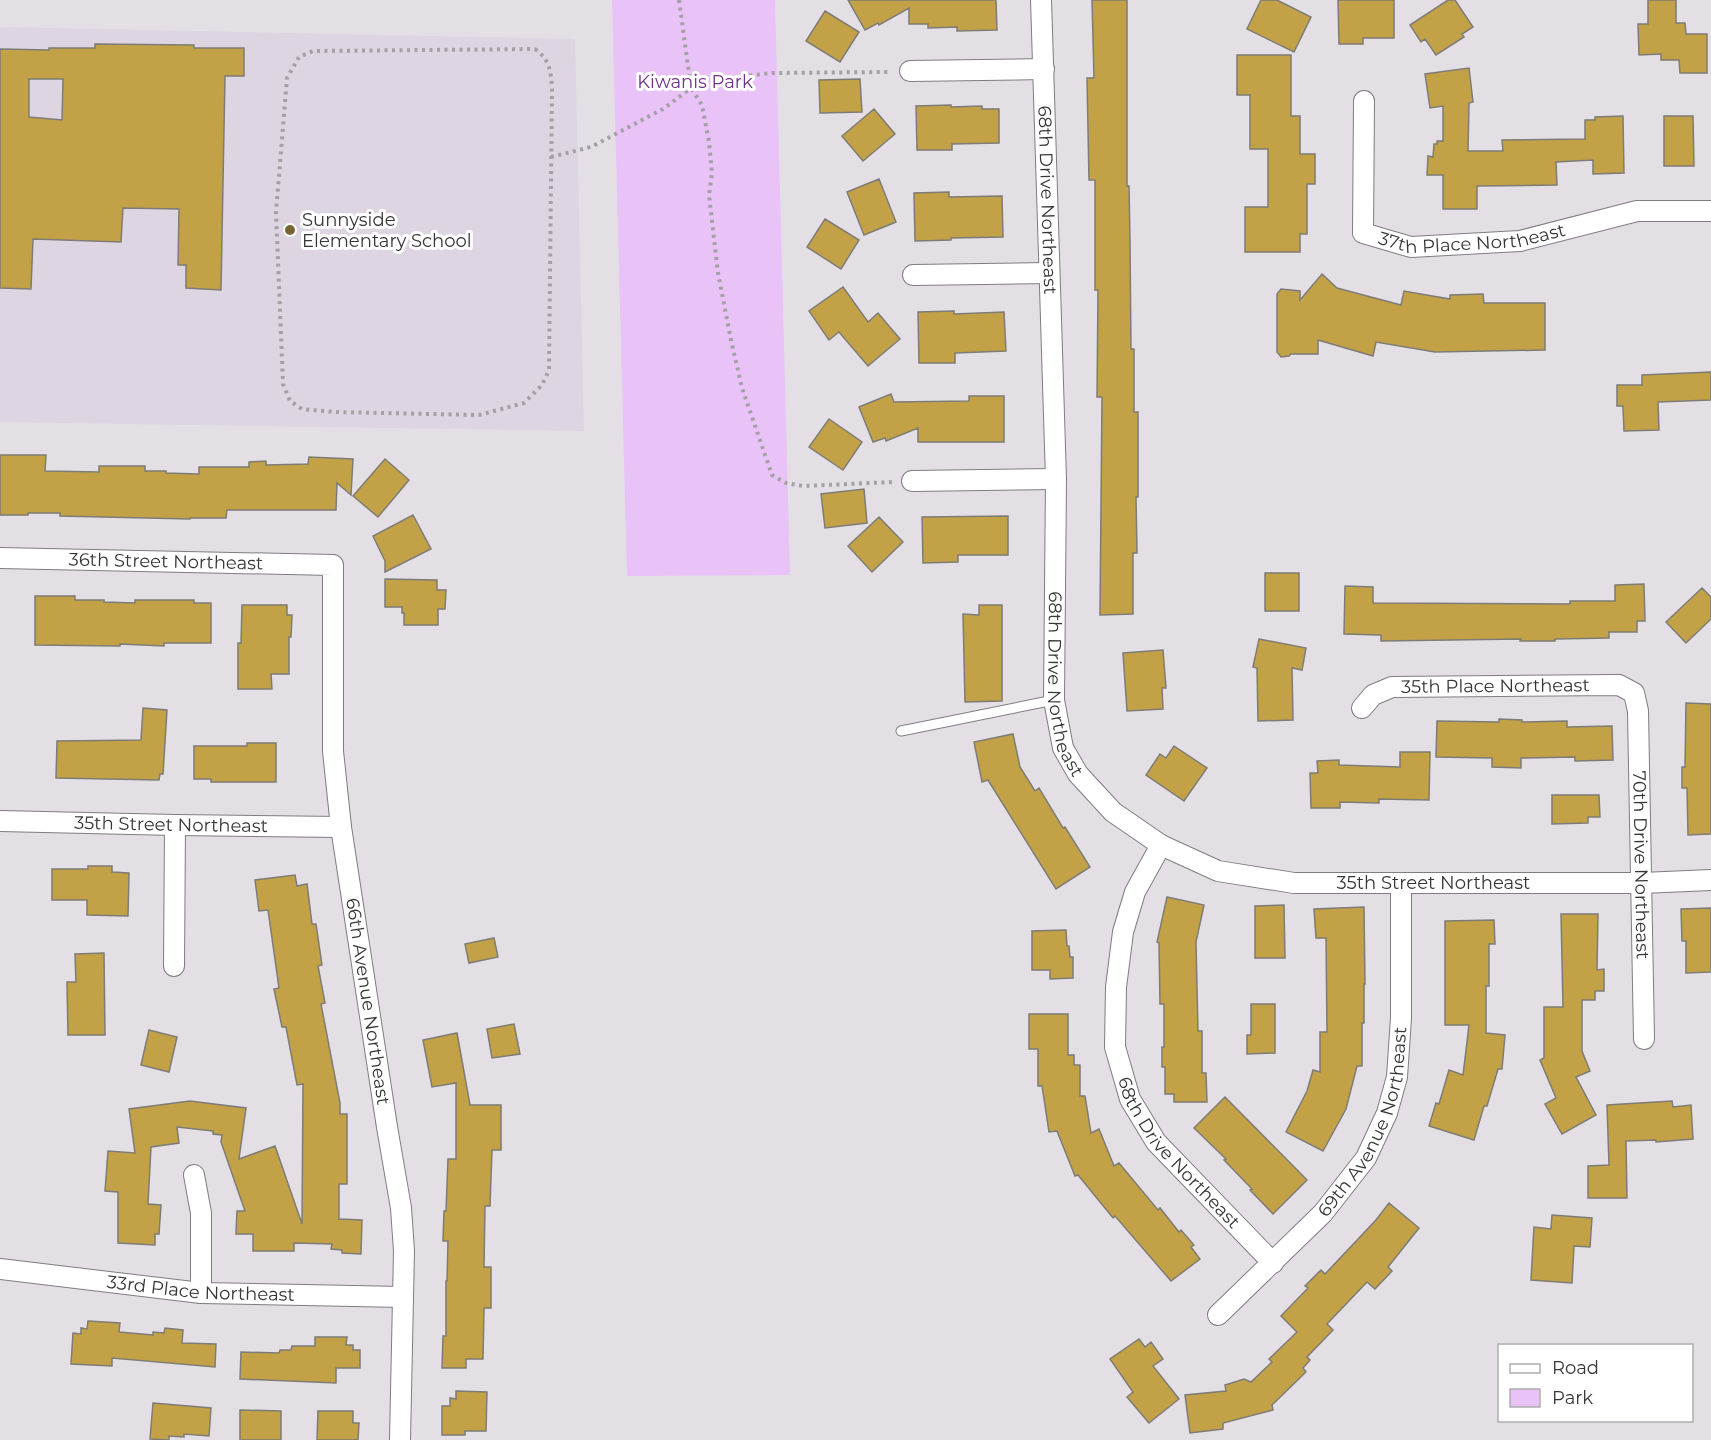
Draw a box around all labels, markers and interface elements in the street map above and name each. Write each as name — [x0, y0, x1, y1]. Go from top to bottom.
park label: Kiwanis Park — [637, 71, 753, 93]
street label: 68th Drive Northeast — [1033, 105, 1061, 295]
place label: Sunnyside Elementary School — [302, 209, 472, 252]
street label: 37th Place Northeast — [1376, 219, 1567, 258]
marker: Sunnyside Elementary School — [283, 223, 297, 237]
street label: 36th Street Northeast — [68, 548, 264, 575]
street label: 68th Drive Northeast — [1043, 591, 1088, 781]
street label: 35th Place Northeast — [1401, 674, 1590, 698]
street label: 70th Drive Northeast — [1628, 770, 1654, 959]
street label: 35th Street Northeast — [74, 812, 268, 837]
street label: 35th Street Northeast — [1336, 872, 1530, 894]
street label: 66th Avenue Northeast — [341, 896, 394, 1106]
street label: 69th Avenue Northeast — [1313, 1026, 1411, 1221]
street label: 68th Drive Northeast — [1113, 1074, 1245, 1233]
street label: 33rd Place Northeast — [106, 1271, 295, 1306]
legend — [1498, 1344, 1693, 1422]
text: Road — [1552, 1357, 1599, 1379]
text: Park — [1552, 1387, 1593, 1409]

